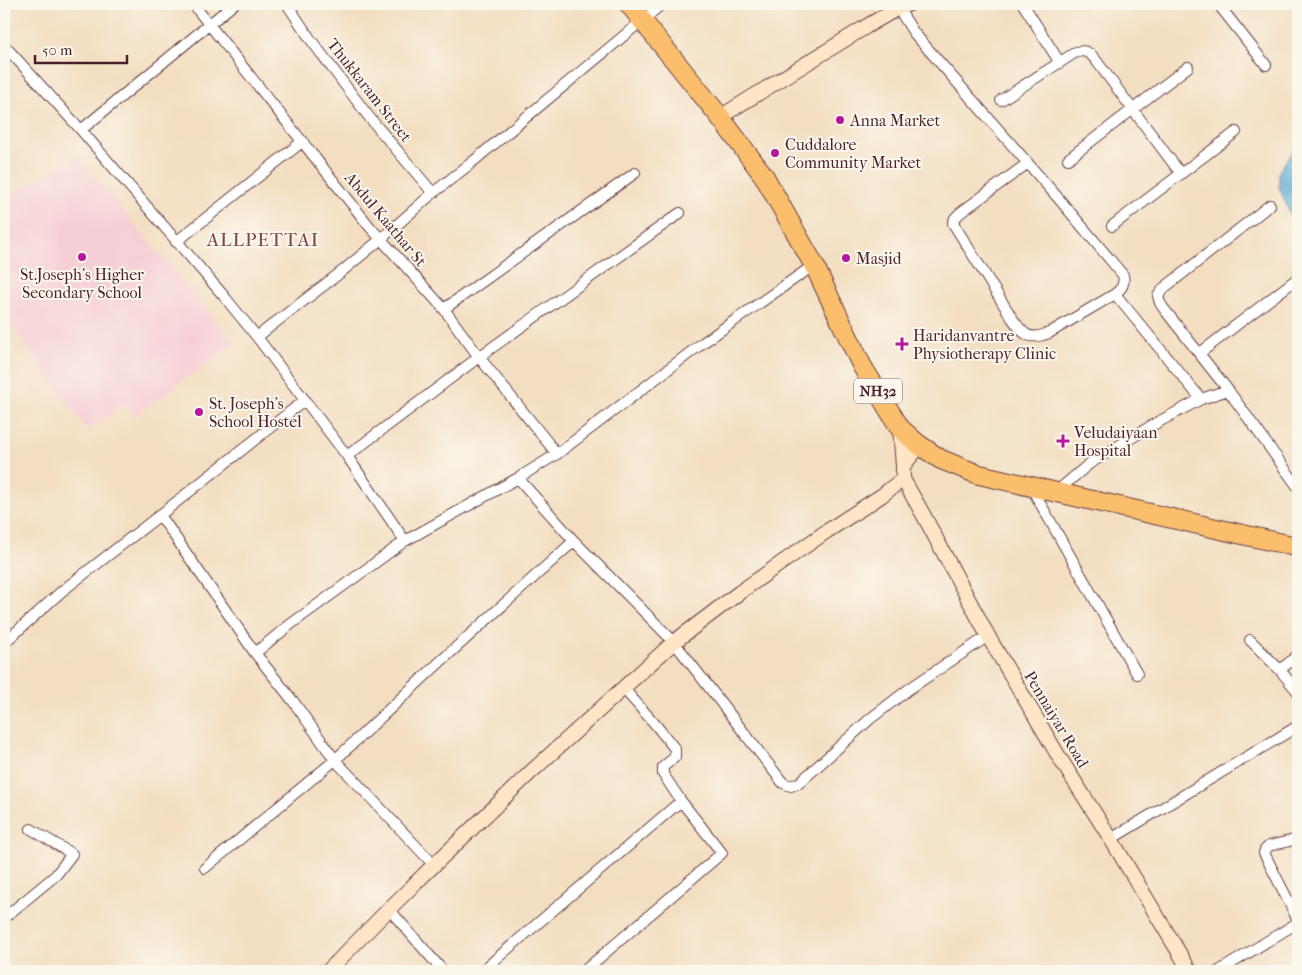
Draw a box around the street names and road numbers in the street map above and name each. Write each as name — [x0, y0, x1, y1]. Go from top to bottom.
street label: Thukkaram Street — [323, 35, 416, 146]
street label: Abdul Kaathar St — [340, 168, 431, 271]
road number: NH32 — [854, 378, 902, 404]
street label: Pennaiyar Road — [1020, 668, 1093, 771]

